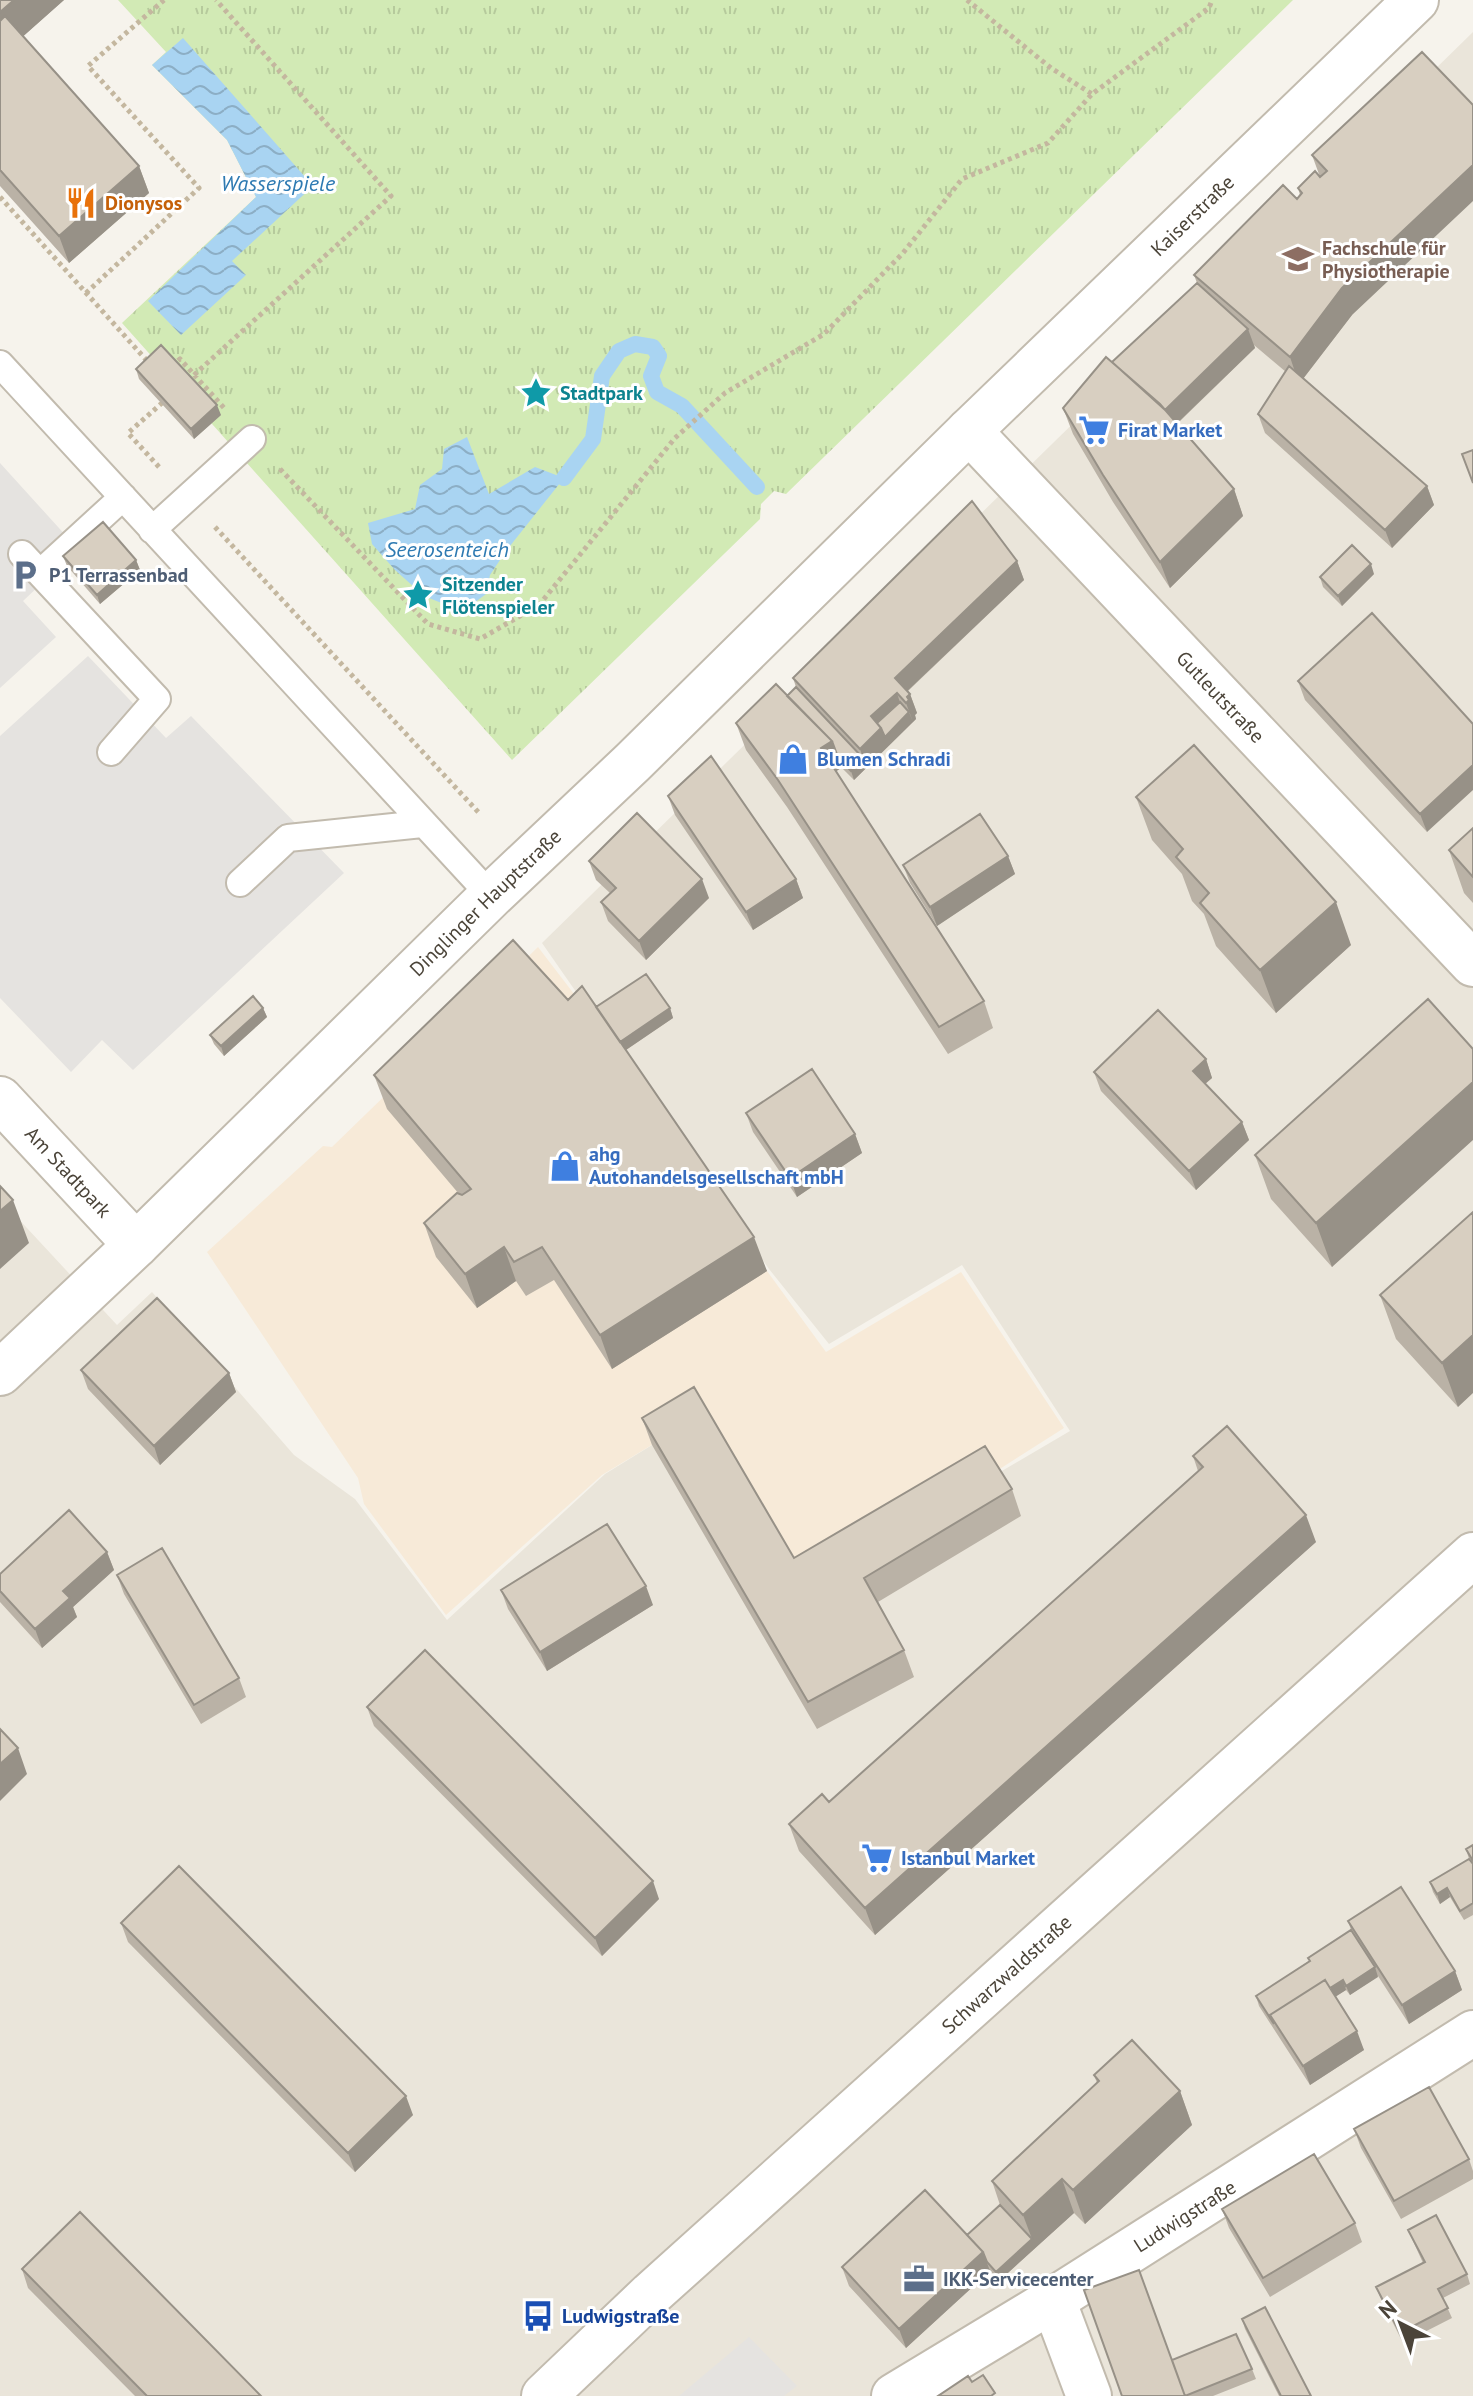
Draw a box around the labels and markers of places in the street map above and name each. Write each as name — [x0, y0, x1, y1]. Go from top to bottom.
restaurant icon: Dionysos — [64, 186, 98, 220]
place label: Dionysos — [105, 190, 182, 216]
place label: Fachschule für Physiotherapie — [1322, 235, 1450, 284]
school or university icon: Fachschule für Physiotherapie — [1281, 242, 1315, 276]
place icon: Stadtpark — [519, 376, 553, 410]
place label: Stadtpark — [560, 380, 643, 406]
supermarket icon: Firat Market — [1077, 413, 1111, 447]
place label: Firat Market — [1118, 417, 1222, 443]
parking icon: P1 Terrassenbad — [8, 558, 42, 592]
place label: P1 Terrassenbad — [49, 562, 188, 588]
place label: Sitzender Flötenspieler — [442, 571, 555, 620]
place icon: Sitzender Flötenspieler — [401, 578, 435, 612]
shop icon: Blumen Schradi — [776, 742, 810, 776]
place label: Blumen Schradi — [817, 746, 951, 772]
place label: ahg Autohandelsgesellschaft mbH — [589, 1141, 844, 1190]
shop icon: ahg Autohandelsgesellschaft mbH — [548, 1149, 582, 1183]
supermarket icon: Istanbul Market — [860, 1841, 894, 1875]
place label: Istanbul Market — [901, 1845, 1035, 1871]
office icon: IKK-Servicecenter — [902, 2262, 936, 2296]
place label: IKK-Servicecenter — [943, 2266, 1094, 2292]
bus stop icon: Ludwigstraße — [521, 2299, 555, 2333]
place label: Ludwigstraße — [562, 2303, 679, 2329]

